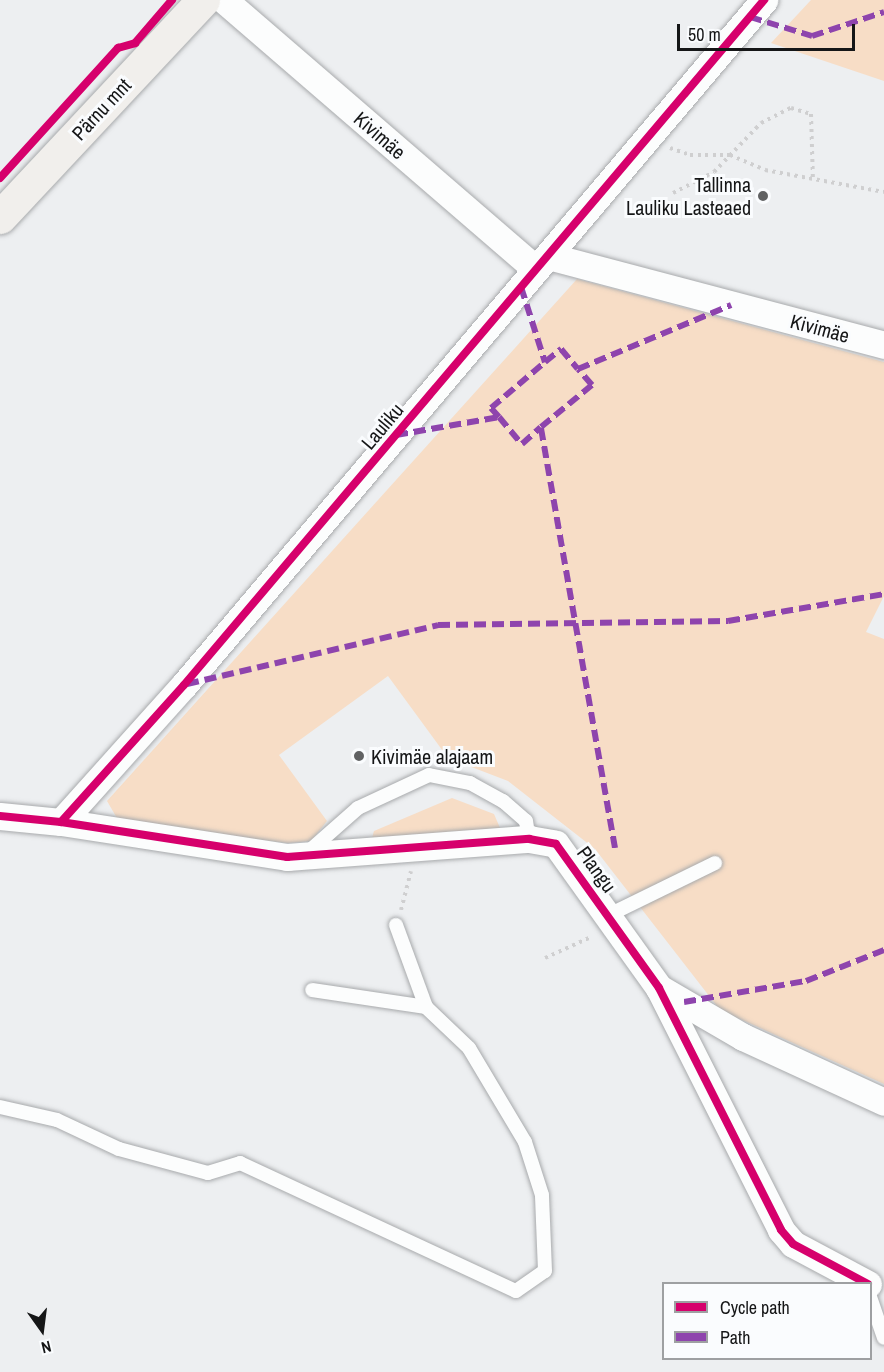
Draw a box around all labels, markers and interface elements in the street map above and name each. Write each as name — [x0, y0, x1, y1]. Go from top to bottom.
scale bar — [680, 12, 858, 50]
text: 50 m — [688, 22, 721, 47]
street label: Pärnu mnt — [66, 73, 136, 145]
street label: Kivimäe — [349, 106, 411, 164]
place label: Tallinna Lauliku Lasteaed — [626, 172, 751, 219]
marker: Tallinna Lauliku Lasteaed — [756, 189, 770, 203]
street label: Kivimäe — [788, 309, 852, 347]
street label: Lauliku — [356, 398, 408, 454]
place label: Kivimäe alajaam — [371, 744, 493, 768]
marker: Kivimäe alajaam — [352, 749, 366, 763]
street label: Plangu — [572, 841, 622, 897]
legend — [662, 1282, 872, 1360]
text: Cycle path — [720, 1295, 790, 1320]
north arrow — [12, 1300, 72, 1360]
text: Path — [720, 1325, 750, 1350]
text: N — [39, 1336, 54, 1359]

